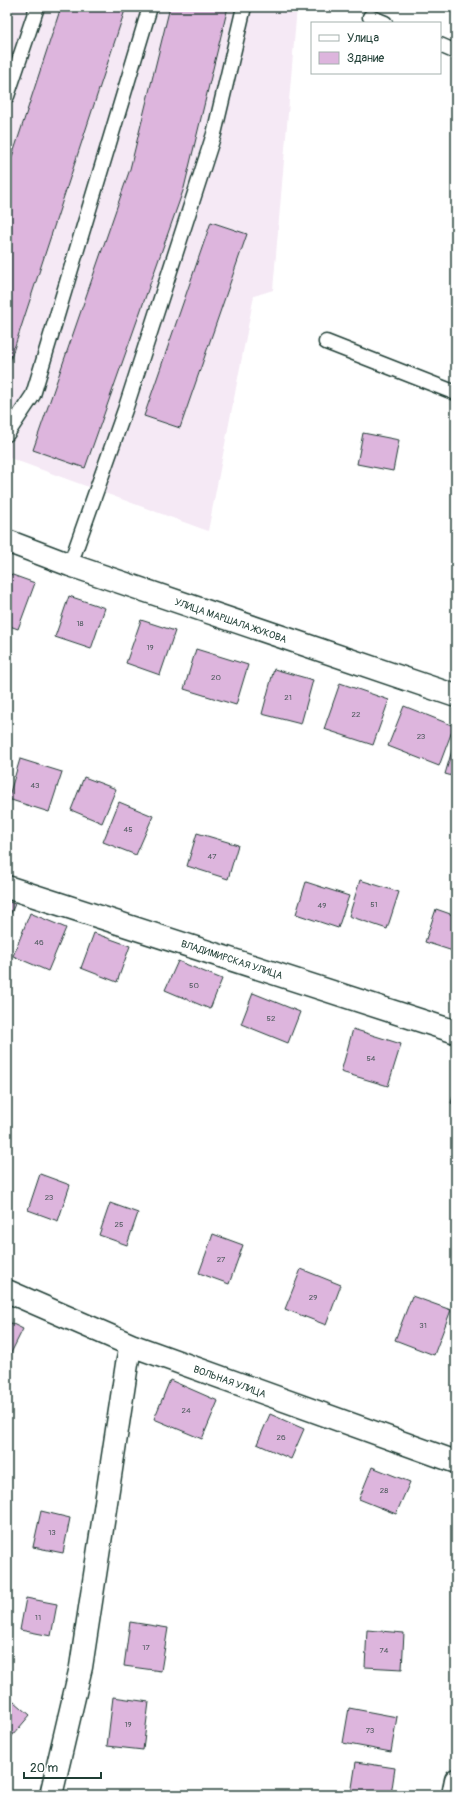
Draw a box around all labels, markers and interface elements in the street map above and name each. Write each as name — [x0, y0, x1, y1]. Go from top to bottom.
legend — [311, 22, 441, 74]
text: Улица — [347, 31, 379, 46]
text: Здание — [347, 51, 384, 66]
street label: УЛИЦА МАРШАЛА ЖУКОВА — [173, 596, 289, 646]
house number: 18 — [76, 619, 84, 628]
house number: 19 — [146, 643, 154, 652]
house number: 20 — [211, 673, 222, 682]
house number: 21 — [284, 693, 292, 702]
house number: 22 — [352, 710, 361, 719]
house number: 23 — [417, 732, 426, 741]
house number: 43 — [30, 781, 40, 790]
house number: 45 — [124, 825, 132, 834]
house number: 47 — [208, 852, 217, 861]
house number: 51 — [370, 900, 378, 909]
house number: 49 — [318, 901, 326, 910]
house number: 46 — [34, 938, 44, 947]
street label: ВЛАДИМИРСКАЯ УЛИЦА — [179, 938, 285, 982]
house number: 50 — [189, 981, 199, 990]
house number: 52 — [267, 1014, 276, 1023]
house number: 54 — [367, 1054, 376, 1063]
house number: 23 — [45, 1193, 54, 1202]
house number: 25 — [115, 1220, 123, 1229]
house number: 27 — [217, 1255, 226, 1264]
house number: 29 — [309, 1293, 317, 1302]
house number: 31 — [419, 1321, 427, 1330]
street label: ВОЛЬНАЯ УЛИЦА — [192, 1363, 268, 1401]
house number: 24 — [181, 1406, 191, 1415]
house number: 26 — [276, 1433, 286, 1442]
house number: 28 — [380, 1486, 388, 1495]
house number: 13 — [48, 1528, 56, 1537]
house number: 11 — [35, 1613, 41, 1622]
house number: 17 — [142, 1643, 150, 1652]
house number: 74 — [380, 1646, 389, 1655]
house number: 19 — [124, 1720, 132, 1729]
house number: 73 — [366, 1726, 375, 1735]
scale bar — [24, 1754, 101, 1780]
text: 20 m — [30, 1761, 59, 1776]

